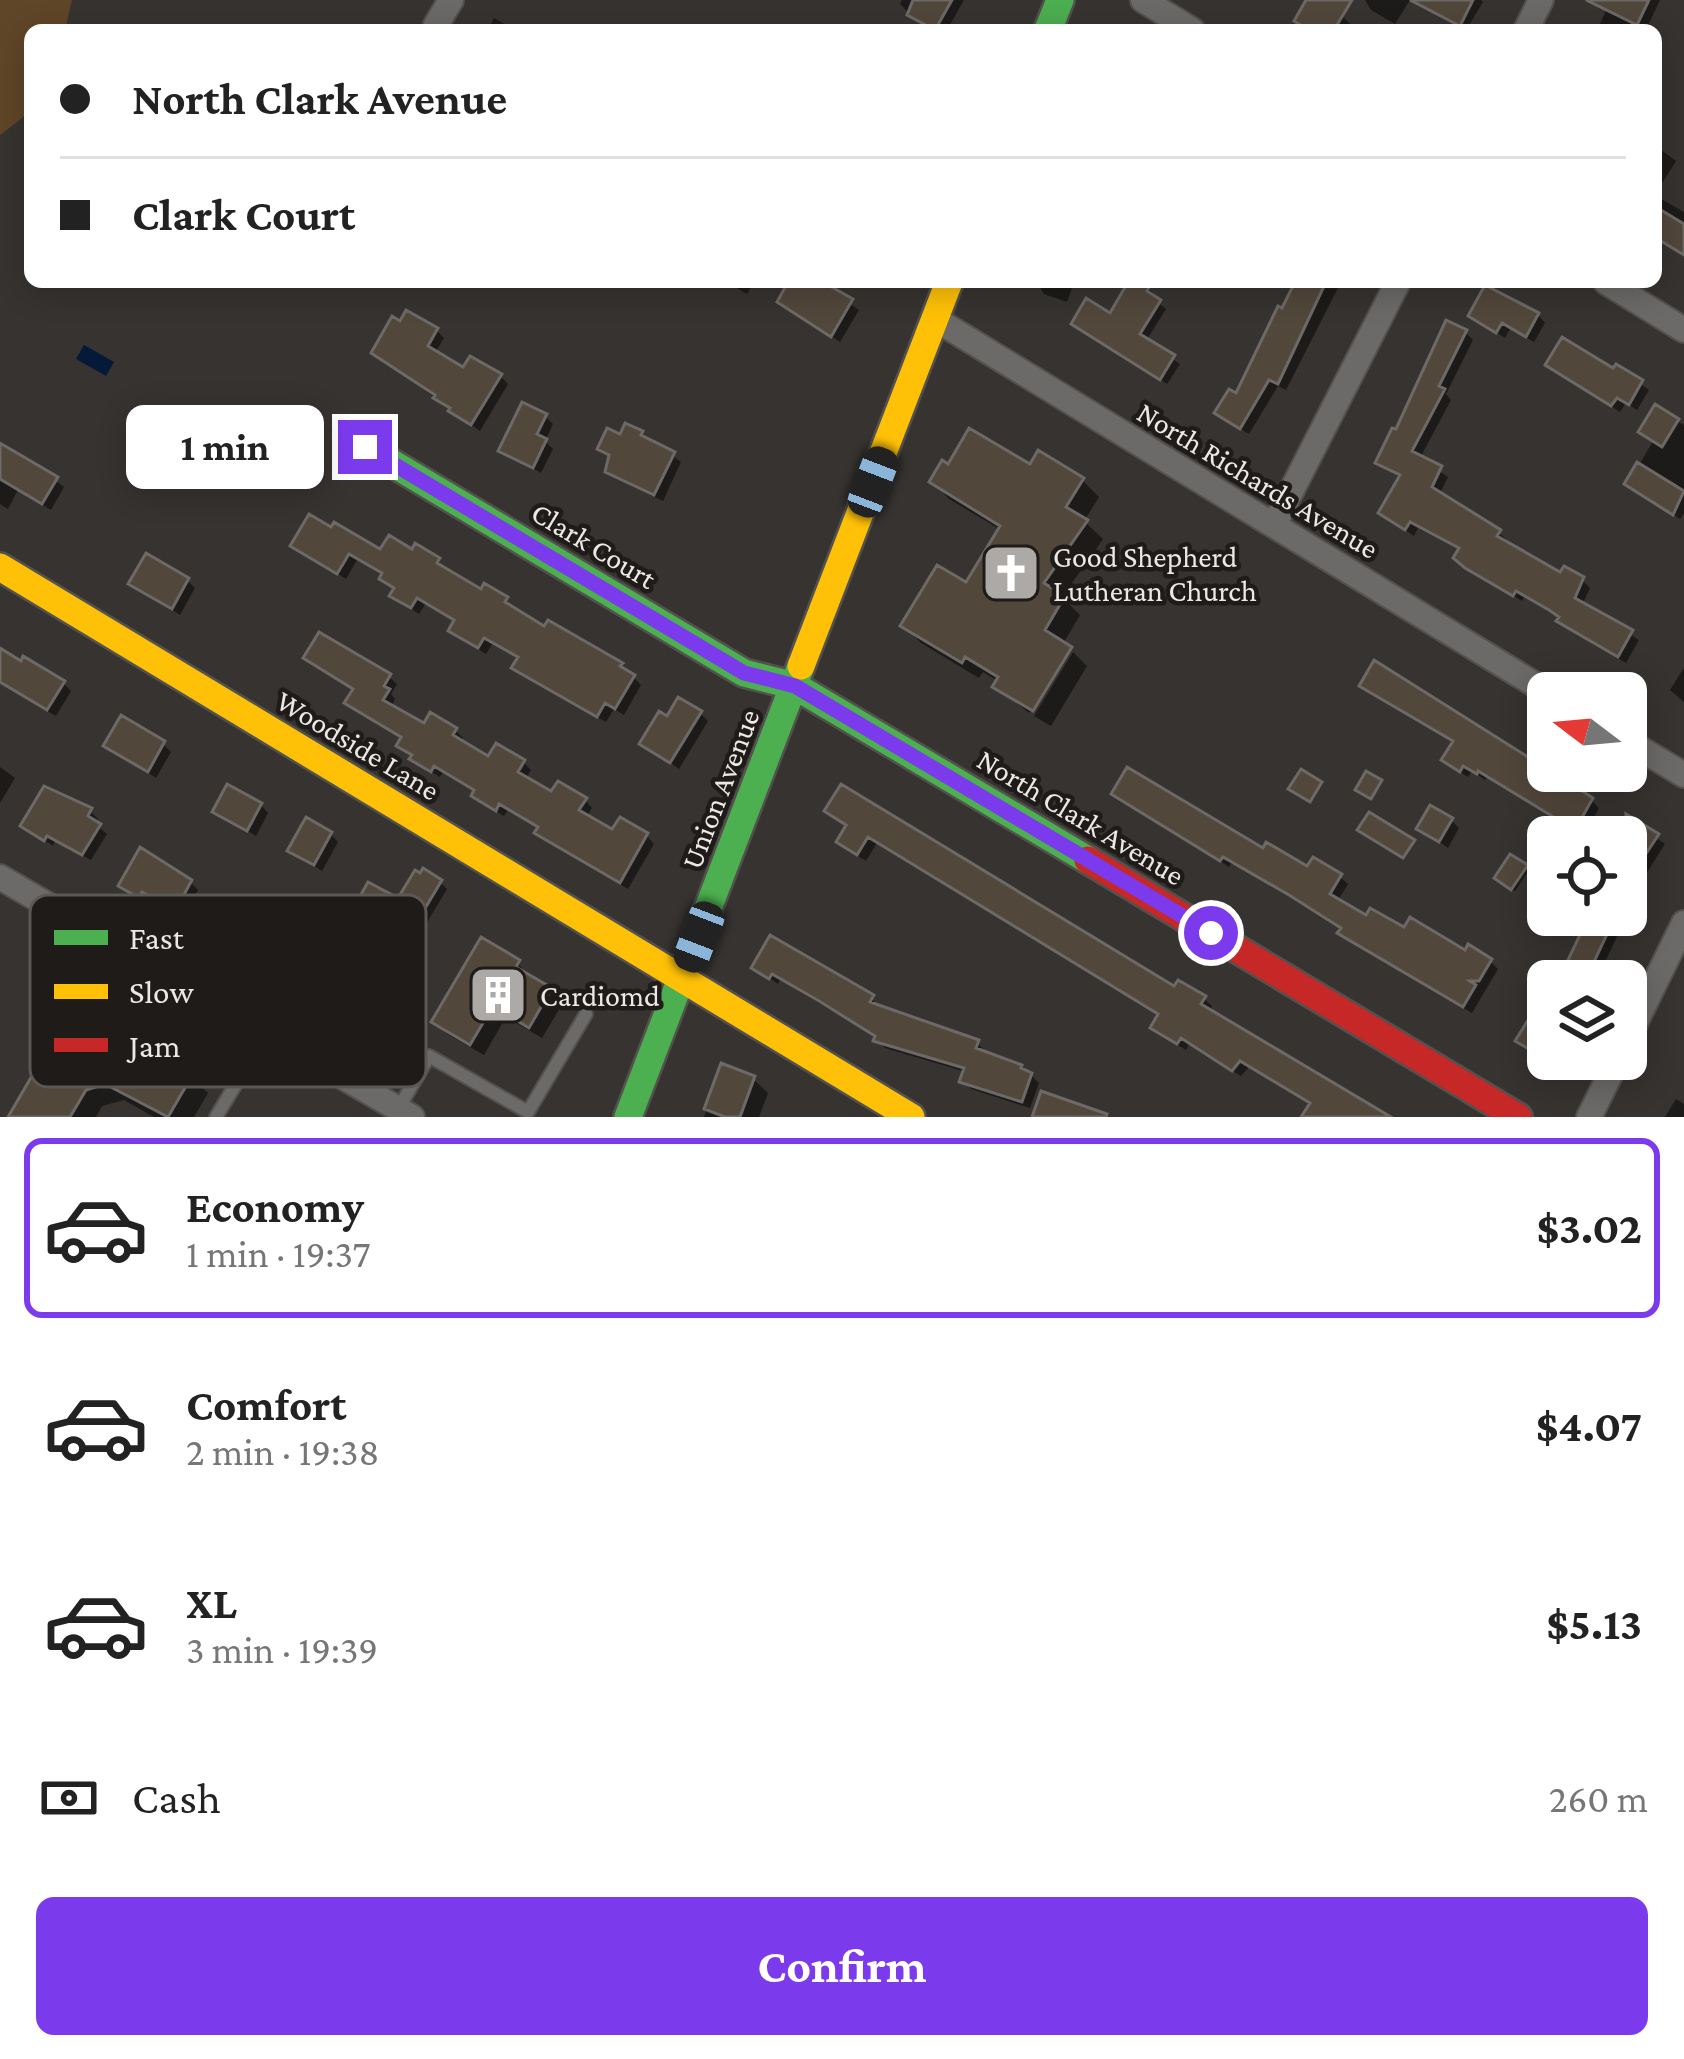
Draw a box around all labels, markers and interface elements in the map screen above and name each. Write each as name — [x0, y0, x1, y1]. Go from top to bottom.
text: North Clark Avenue — [132, 74, 507, 124]
text: Clark Court — [132, 190, 355, 240]
street label: North Richards Avenue — [1132, 395, 1384, 565]
callout: 1 min — [125, 405, 323, 489]
route end — [338, 420, 392, 474]
text: 1 min — [181, 425, 269, 468]
car — [843, 442, 903, 522]
street label: Clark Court — [526, 495, 663, 595]
place label: Good Shepherd Lutheran Church — [1053, 540, 1257, 607]
church icon: Good Shepherd Lutheran Church — [980, 542, 1042, 604]
north arrow — [1527, 672, 1647, 792]
map controls — [1527, 672, 1647, 1080]
street label: Woodside Lane — [271, 683, 445, 807]
street label: Union Avenue — [674, 704, 766, 874]
street label: North Clark Avenue — [972, 742, 1190, 892]
button: locate — [1527, 816, 1647, 936]
legend — [30, 895, 426, 1087]
car — [669, 897, 729, 977]
route start — [1184, 906, 1238, 960]
text: Fast — [129, 919, 185, 956]
button: layers — [1527, 960, 1647, 1080]
building icon: Cardiomd — [467, 964, 529, 1026]
text: Slow — [129, 973, 194, 1010]
place label: Cardiomd — [540, 979, 660, 1012]
text: Jam — [126, 1027, 181, 1064]
icon: car — [42, 1174, 150, 1282]
text: Economy — [186, 1182, 364, 1232]
text: $3.02 — [1537, 1203, 1642, 1253]
text: 1 min · 19:37 — [186, 1232, 371, 1275]
icon: car — [42, 1372, 150, 1480]
text: Comfort — [186, 1380, 347, 1430]
text: $4.07 — [1536, 1401, 1642, 1451]
text: 2 min · 19:38 — [186, 1430, 380, 1473]
icon: car — [42, 1570, 150, 1678]
text: XL — [186, 1578, 237, 1628]
text: $5.13 — [1546, 1599, 1642, 1649]
text: 3 min · 19:39 — [186, 1628, 378, 1671]
icon: cash — [36, 1765, 102, 1831]
text: Cash — [132, 1773, 221, 1823]
text: 260 m — [1549, 1777, 1648, 1820]
button: Confirm — [36, 1897, 1648, 2035]

